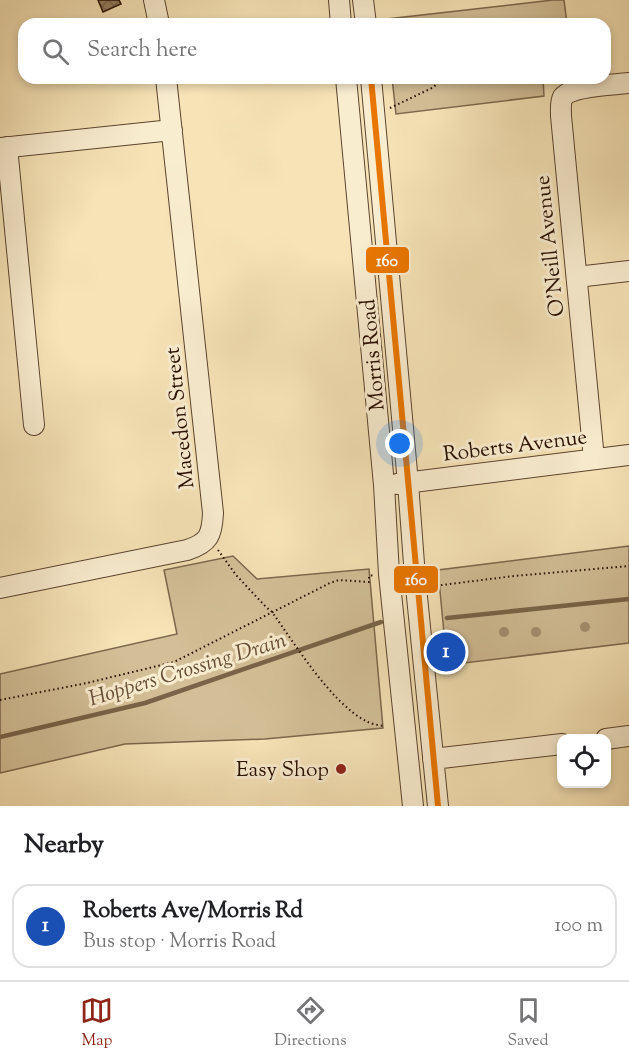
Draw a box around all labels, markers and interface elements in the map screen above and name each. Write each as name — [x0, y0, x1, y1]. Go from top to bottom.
search box — [18, 18, 611, 84]
icon: search — [39, 35, 72, 68]
text: Search here — [87, 35, 197, 67]
street label: O'Neill Avenue — [529, 174, 573, 318]
line badge: 160 — [365, 246, 410, 274]
text: 160 — [376, 251, 398, 274]
street label: Morris Road — [354, 298, 394, 412]
street label: Macedon Street — [159, 346, 203, 490]
street label: Roberts Avenue — [441, 423, 589, 471]
your location — [385, 429, 414, 458]
line badge: 160 — [393, 565, 439, 594]
text: 160 — [405, 570, 427, 593]
water label: Hoppers Crossing Drain — [85, 625, 291, 716]
pin: 1 — [426, 630, 466, 674]
map controls — [557, 734, 611, 788]
button: locate — [557, 734, 611, 788]
place label: Easy Shop — [236, 756, 329, 786]
marker: Easy Shop — [334, 762, 348, 776]
text: Nearby — [24, 827, 104, 864]
text: Roberts Ave/Morris Rd — [83, 896, 303, 928]
text: 1 — [42, 912, 49, 941]
text: 100 m — [554, 912, 603, 941]
text: Bus stop · Morris Road — [83, 928, 276, 957]
tab: Map — [80, 994, 113, 1053]
tab: Directions — [274, 994, 347, 1053]
tab: Saved — [507, 994, 549, 1053]

